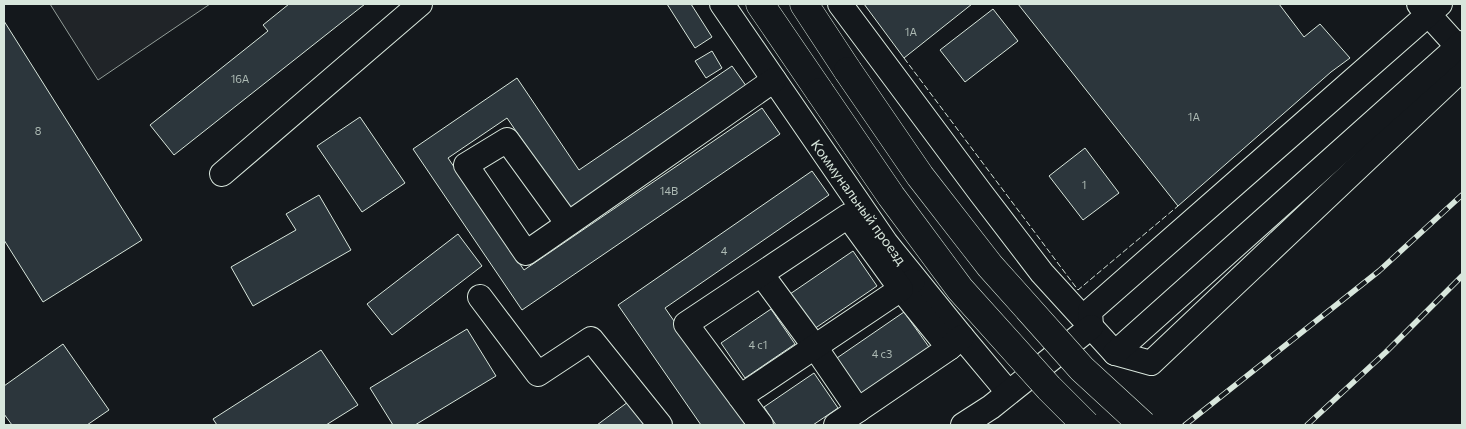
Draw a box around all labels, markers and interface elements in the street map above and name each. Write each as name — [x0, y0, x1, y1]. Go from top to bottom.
house number: 1А — [905, 25, 918, 38]
house number: 16А — [231, 72, 250, 85]
house number: 1А — [1188, 110, 1201, 123]
house number: 8 — [35, 124, 42, 137]
street label: Коммунальный проезд — [808, 136, 910, 268]
house number: 1 — [1082, 178, 1086, 191]
house number: 14В — [660, 184, 678, 197]
house number: 4 — [721, 244, 728, 257]
house number: 4 с1 — [749, 338, 767, 351]
house number: 4 с3 — [872, 347, 892, 360]

